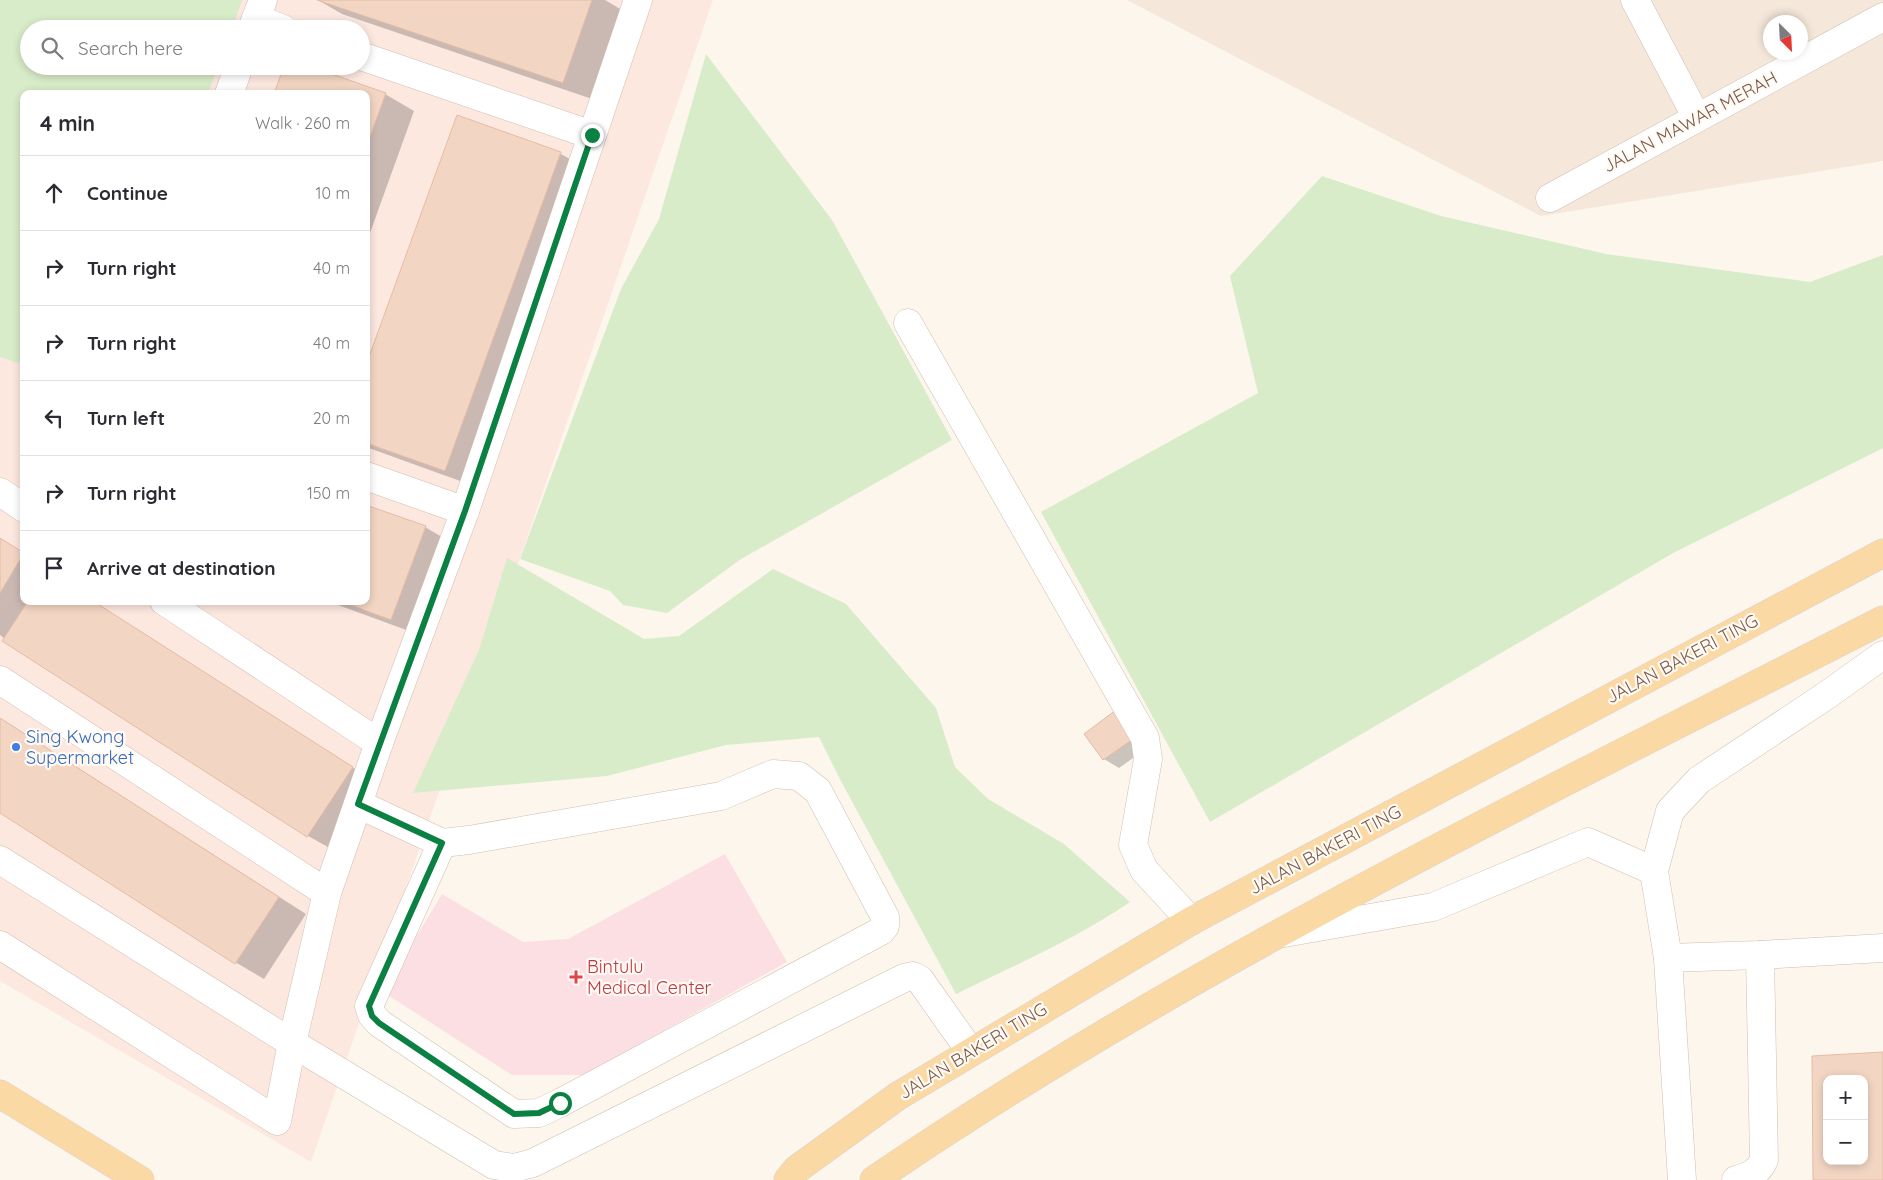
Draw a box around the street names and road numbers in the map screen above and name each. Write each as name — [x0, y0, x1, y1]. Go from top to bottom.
street label: JALAN MAWAR MERAH — [1599, 66, 1781, 177]
street label: JALAN BAKERI TING — [1602, 609, 1762, 708]
street label: JALAN BAKERI TING — [1245, 800, 1405, 899]
street label: JALAN BAKERI TING — [894, 997, 1051, 1104]

